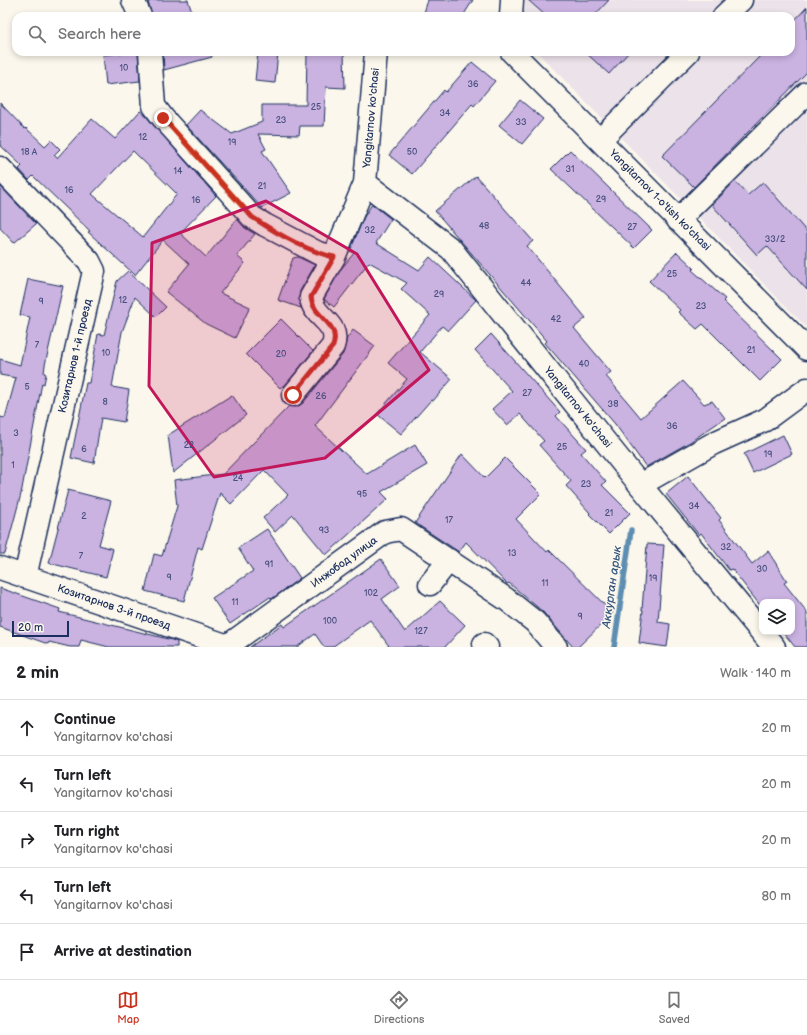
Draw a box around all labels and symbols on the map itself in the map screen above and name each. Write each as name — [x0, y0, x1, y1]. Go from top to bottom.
house number: 10 — [120, 63, 128, 74]
street label: Yangitarnov ko'chasi — [360, 67, 382, 170]
house number: 36 — [467, 79, 479, 90]
house number: 25 — [311, 102, 321, 113]
house number: 34 — [439, 108, 451, 119]
route end — [154, 109, 172, 127]
house number: 23 — [276, 115, 287, 126]
house number: 33 — [515, 117, 527, 128]
house number: 12 — [139, 132, 148, 143]
house number: 19 — [228, 137, 236, 148]
street label: Yangitarnov 1-o'tish ko'chasi — [606, 146, 713, 253]
house number: 18 А — [21, 147, 38, 158]
house number: 50 — [407, 147, 417, 158]
house number: 31 — [565, 164, 575, 175]
house number: 14 — [174, 166, 183, 177]
house number: 21 — [258, 181, 266, 192]
house number: 16 — [65, 185, 74, 196]
house number: 29 — [596, 194, 606, 205]
house number: 16 — [192, 195, 201, 206]
house number: 48 — [479, 221, 489, 232]
house number: 27 — [627, 222, 637, 233]
house number: 32 — [365, 225, 376, 236]
house number: 33/2 — [765, 234, 786, 245]
house number: 25 — [667, 269, 677, 280]
house number: 44 — [521, 278, 532, 289]
house number: 29 — [434, 289, 444, 300]
house number: 12 — [119, 295, 128, 306]
house number: 9 — [38, 296, 44, 307]
street label: Козитарнов 1-й проезд — [56, 298, 94, 414]
house number: 23 — [696, 301, 707, 312]
house number: 42 — [551, 314, 562, 325]
house number: 7 — [35, 340, 40, 351]
house number: 21 — [747, 345, 755, 356]
house number: 10 — [102, 348, 110, 359]
house number: 20 — [276, 349, 286, 360]
house number: 40 — [579, 359, 589, 370]
street label: Yangitarnov ko'chasi — [541, 363, 615, 450]
house number: 5 — [24, 382, 30, 393]
route start — [284, 386, 302, 404]
house number: 27 — [522, 388, 532, 399]
house number: 26 — [316, 391, 327, 402]
house number: 8 — [102, 397, 108, 408]
house number: 38 — [608, 399, 618, 410]
house number: 36 — [666, 421, 678, 432]
house number: 3 — [13, 428, 19, 439]
house number: 22 — [184, 440, 195, 451]
house number: 25 — [557, 442, 567, 453]
house number: 6 — [81, 444, 87, 455]
house number: 19 — [764, 449, 772, 460]
house number: 1 — [11, 460, 15, 471]
house number: 24 — [233, 473, 244, 484]
house number: 23 — [581, 479, 592, 490]
house number: 95 — [357, 489, 367, 500]
house number: 34 — [688, 501, 700, 512]
house number: 21 — [605, 508, 613, 519]
house number: 2 — [81, 511, 87, 522]
house number: 17 — [445, 515, 454, 526]
house number: 93 — [319, 525, 330, 536]
street label: Инжобод улица — [308, 533, 380, 591]
house number: 32 — [721, 542, 732, 553]
water label: Аккурган арык — [599, 544, 625, 630]
house number: 13 — [507, 548, 517, 559]
house number: 7 — [79, 551, 84, 562]
house number: 91 — [265, 559, 273, 570]
house number: 30 — [757, 564, 767, 575]
house number: 9 — [166, 572, 172, 583]
house number: 19 — [649, 573, 657, 584]
house number: 11 — [542, 578, 548, 589]
street label: Козитарнов 3-й проезд — [56, 581, 173, 633]
house number: 102 — [364, 588, 379, 599]
house number: 11 — [232, 597, 238, 608]
house number: 9 — [577, 611, 583, 622]
house number: 100 — [323, 616, 337, 627]
scale bar — [12, 619, 69, 638]
house number: 127 — [414, 626, 428, 637]

